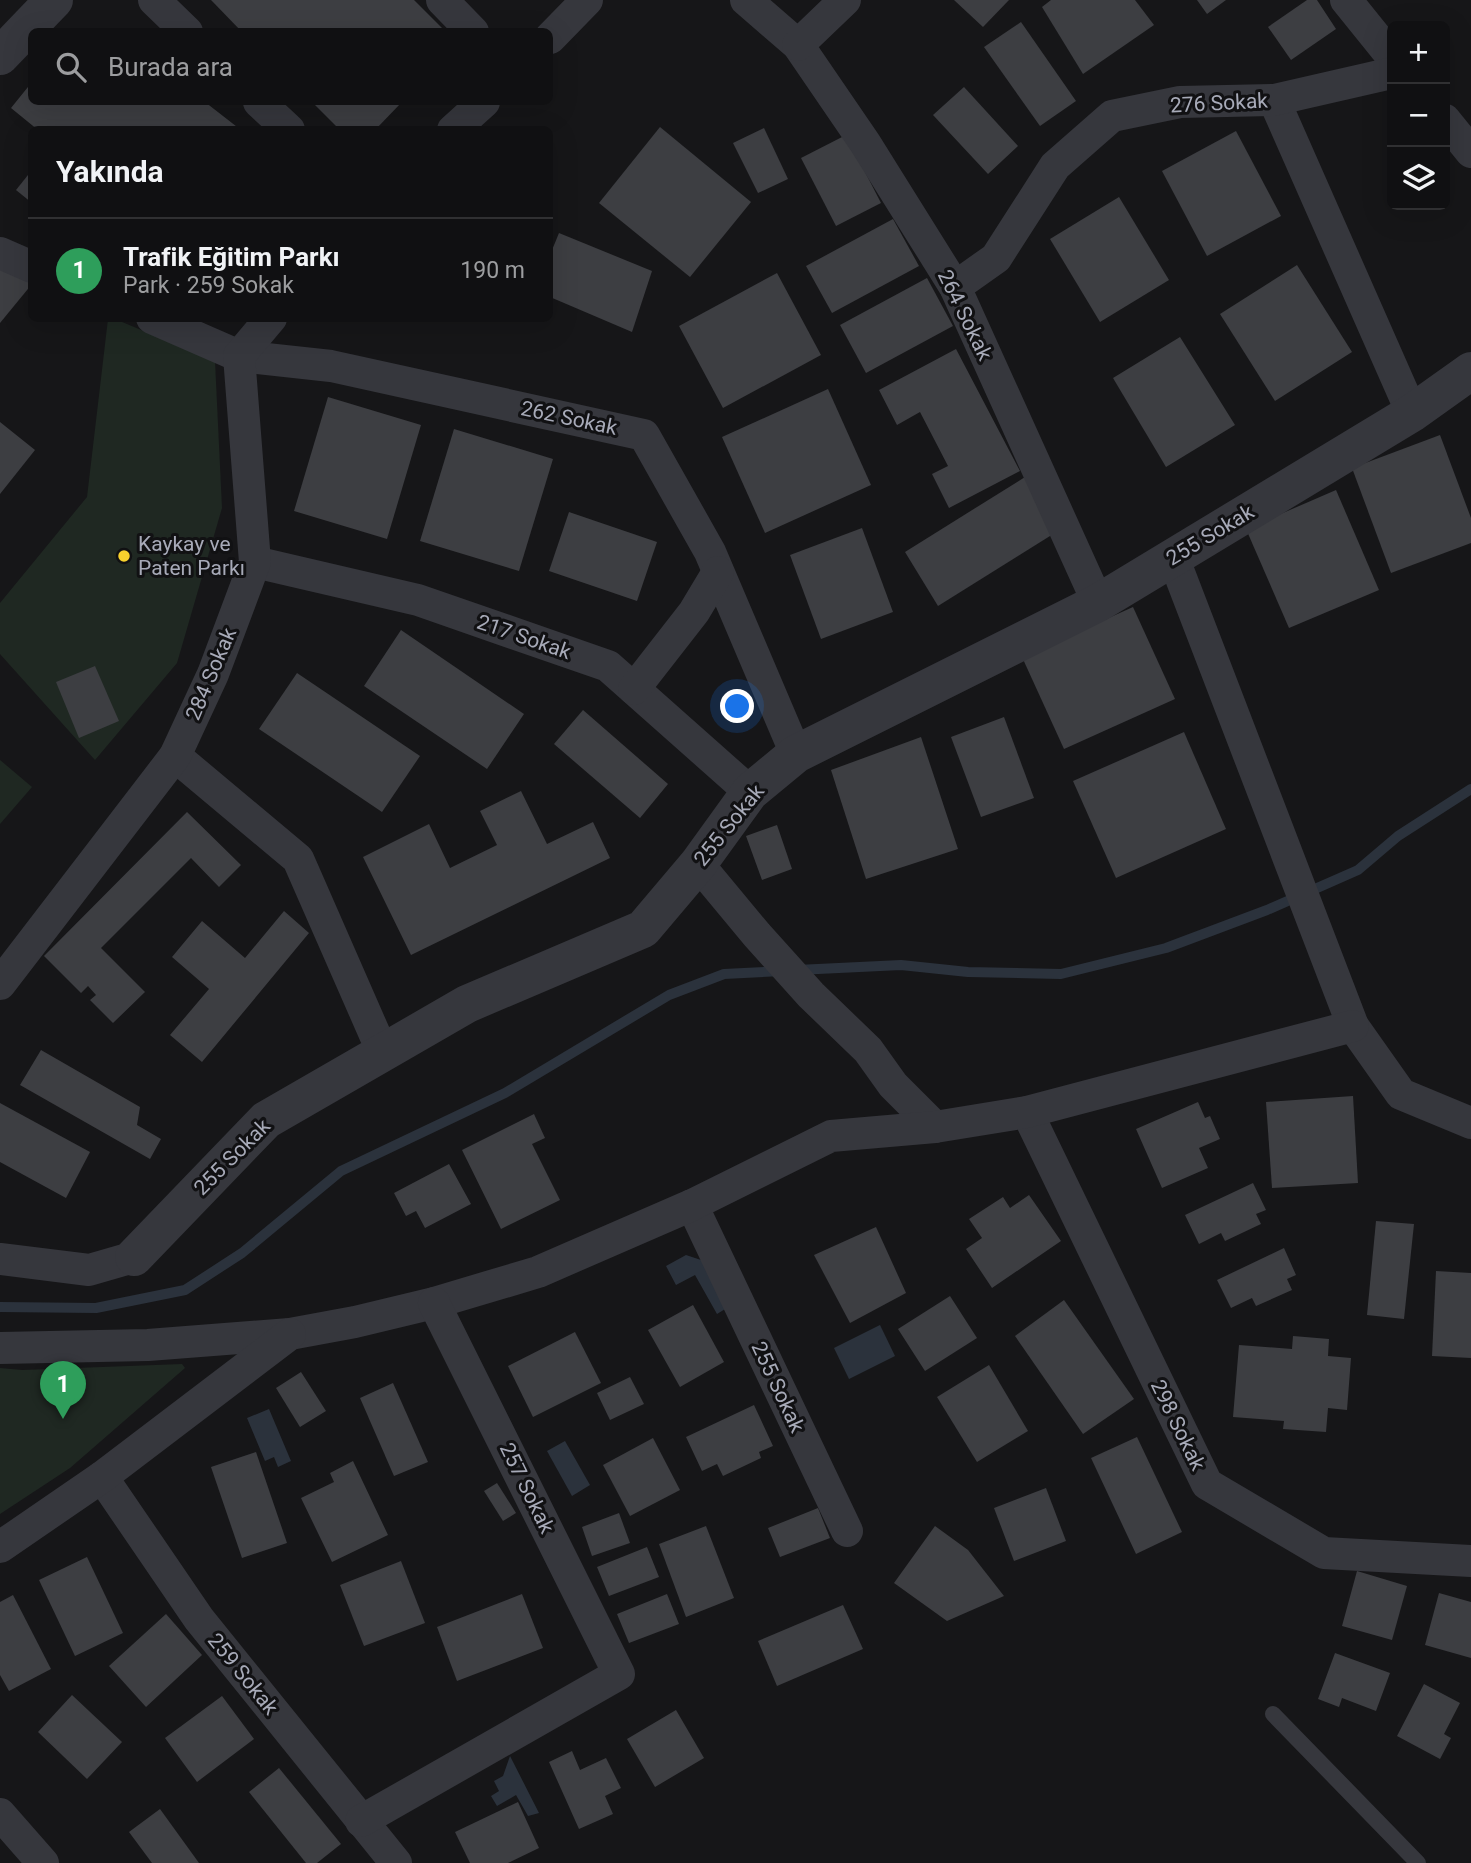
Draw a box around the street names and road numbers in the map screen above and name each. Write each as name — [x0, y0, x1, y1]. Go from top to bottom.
street label: 276 Sokak — [1170, 88, 1269, 118]
street label: 264 Sokak — [933, 266, 997, 365]
street label: 262 Sokak — [519, 396, 620, 440]
street label: 255 Sokak — [1162, 499, 1258, 570]
street label: 217 Sokak — [474, 610, 574, 664]
street label: 284 Sokak — [181, 624, 241, 724]
street label: 255 Sokak — [689, 779, 769, 871]
street label: 255 Sokak — [189, 1114, 275, 1200]
street label: 255 Sokak — [746, 1338, 810, 1437]
street label: 298 Sokak — [1146, 1376, 1210, 1475]
street label: 257 Sokak — [495, 1439, 559, 1538]
street label: 259 Sokak — [203, 1628, 283, 1720]

